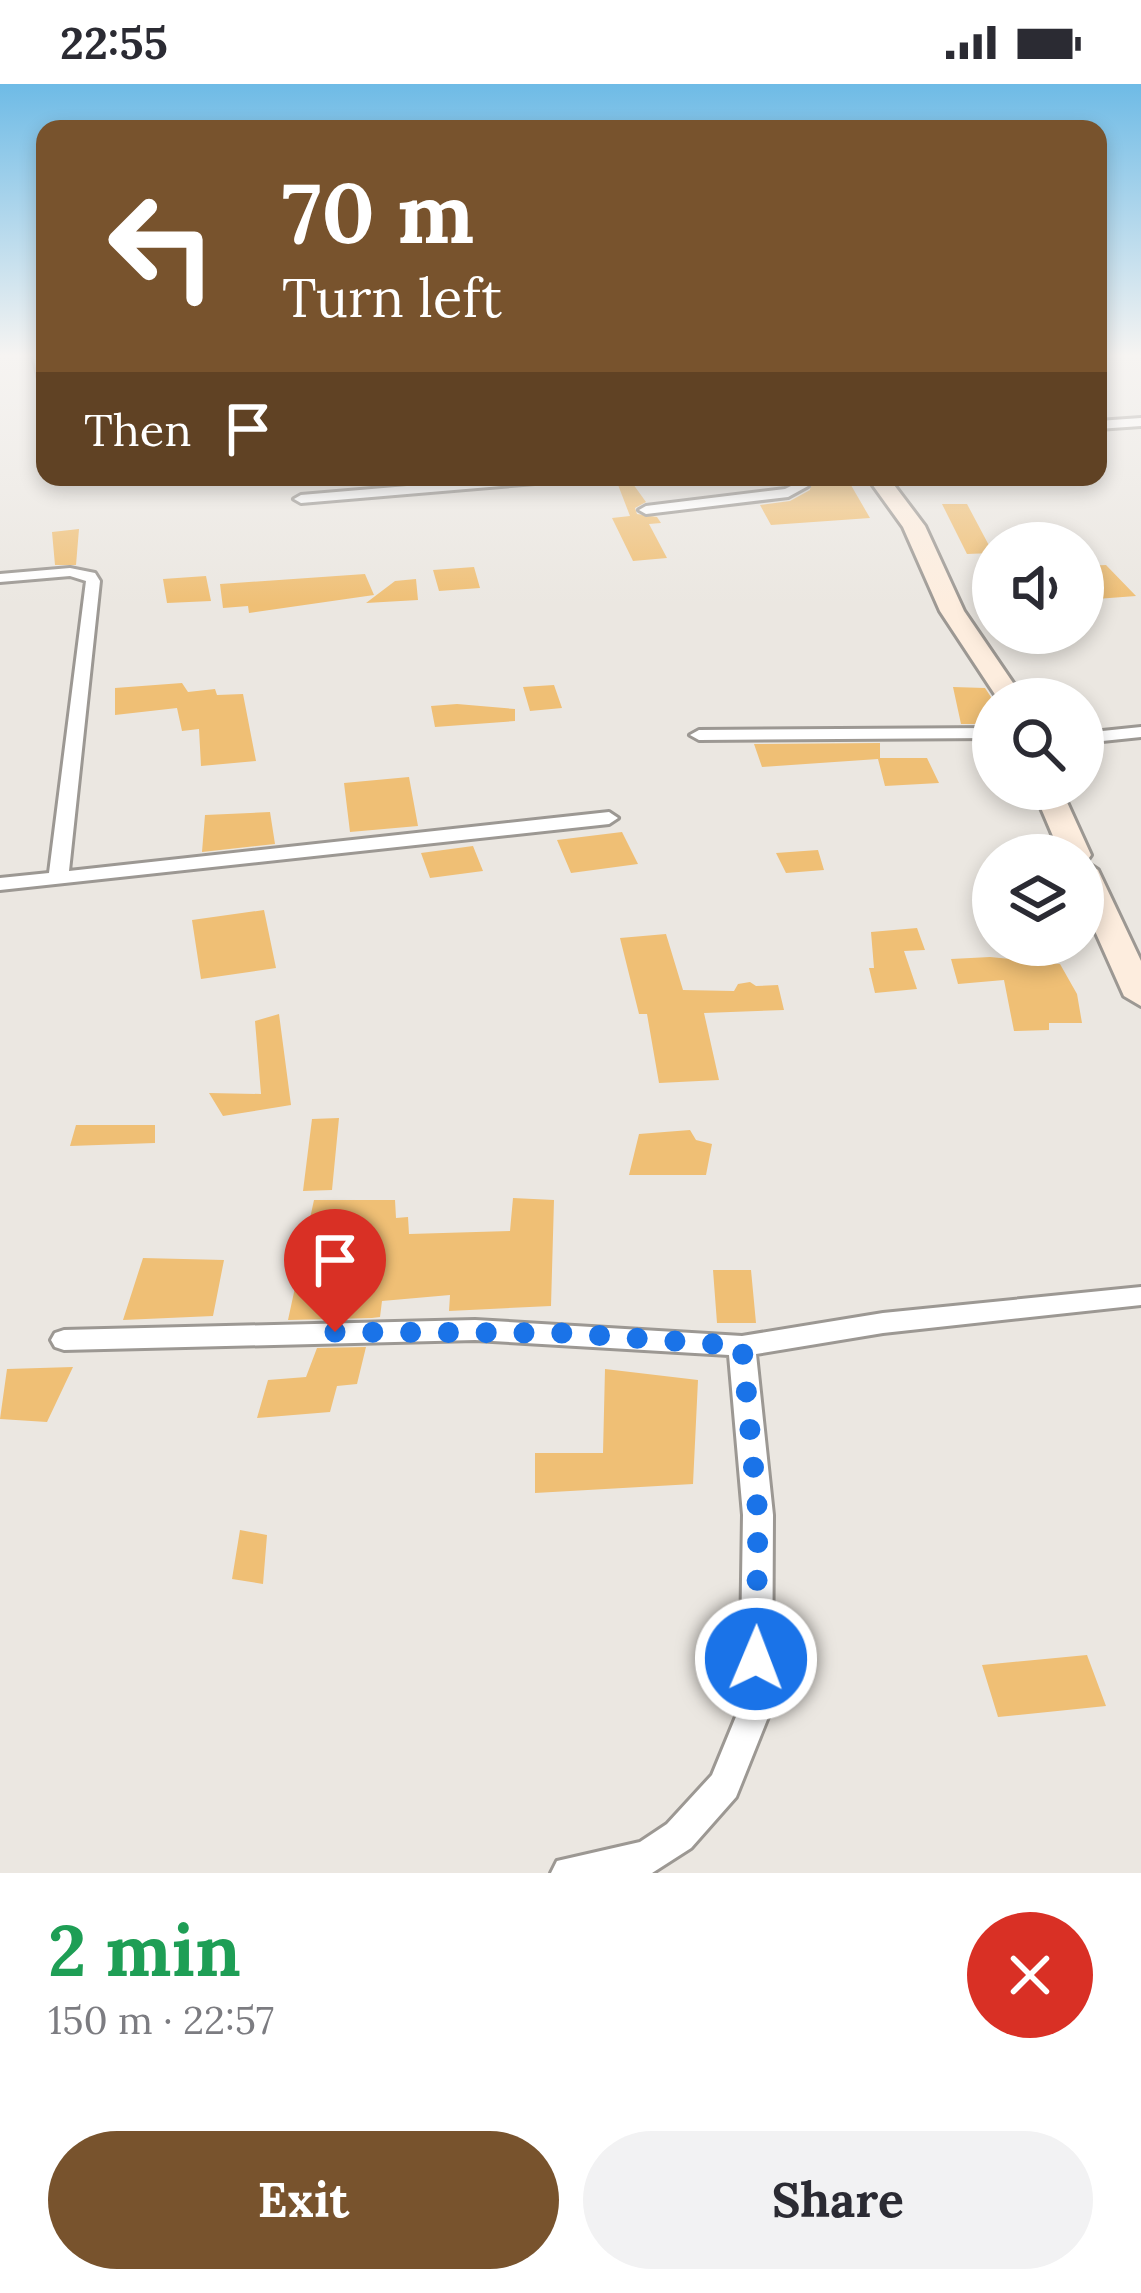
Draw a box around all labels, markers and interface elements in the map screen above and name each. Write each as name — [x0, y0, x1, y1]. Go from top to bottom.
text: 22:55 — [60, 14, 168, 71]
text: 70 m — [282, 158, 474, 266]
icon: left — [84, 168, 240, 324]
text: Turn left — [282, 263, 502, 332]
icon: arrive — [215, 396, 281, 462]
text: Then — [84, 401, 191, 458]
map controls — [972, 522, 1104, 966]
button: sound — [972, 522, 1104, 654]
button: search — [972, 678, 1104, 810]
button: layers — [972, 834, 1104, 966]
pin — [284, 1209, 386, 1332]
icon: arrive — [302, 1227, 368, 1293]
position arrow — [693, 1596, 819, 1722]
text: 2 min — [48, 1904, 241, 1996]
button: close — [967, 1912, 1093, 2038]
text: 150 m · 22:57 — [48, 1995, 274, 2045]
button: Exit — [48, 2131, 559, 2269]
button: Share — [583, 2131, 1093, 2269]

